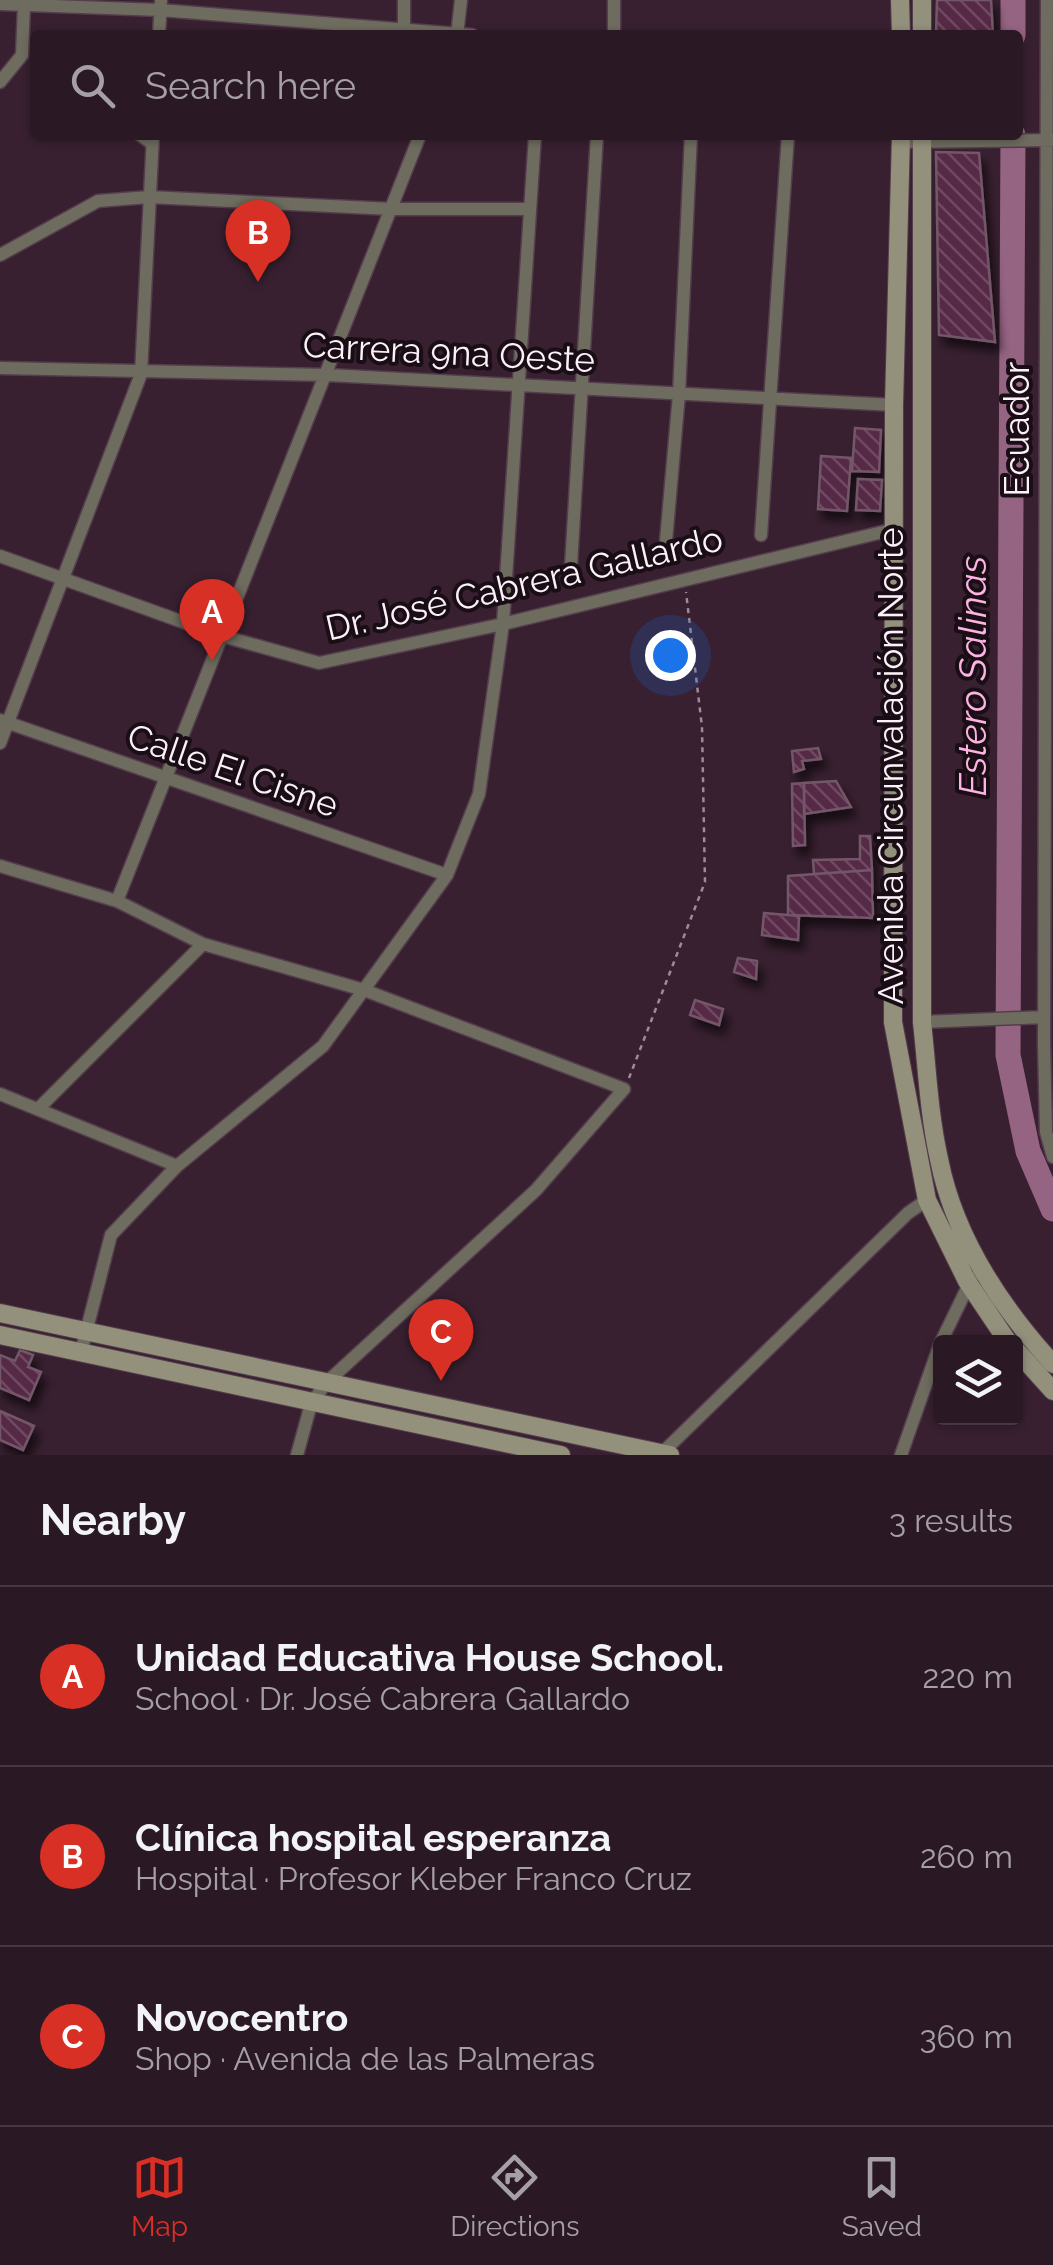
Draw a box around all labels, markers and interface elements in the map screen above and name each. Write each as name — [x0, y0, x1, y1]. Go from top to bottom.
search box — [30, 30, 1023, 140]
icon: search — [65, 58, 120, 113]
text: Search here — [145, 63, 356, 108]
pin: B — [226, 200, 290, 282]
street label: Carrera 9na Oeste — [302, 324, 596, 380]
street label: Ecuador — [996, 362, 1037, 496]
street label: Dr. José Cabrera Gallardo — [322, 517, 726, 649]
street label: Avenida Circunvalación Norte — [870, 528, 911, 1004]
water label: Estero Salinas — [950, 556, 995, 796]
pin: A — [180, 578, 244, 661]
your location — [645, 630, 696, 681]
street label: Calle El Cisne — [122, 715, 344, 825]
pin: C — [408, 1298, 474, 1381]
map controls — [933, 1335, 1023, 1425]
button: layers — [933, 1335, 1023, 1425]
text: Nearby — [40, 1496, 186, 1545]
text: 3 results — [889, 1502, 1013, 1539]
text: Unidad Educativa House School. — [135, 1635, 724, 1680]
text: A — [62, 1658, 83, 1695]
text: 220 m — [923, 1658, 1013, 1695]
text: School · Dr. José Cabrera Gallardo — [135, 1680, 630, 1717]
text: Clínica hospital esperanza — [135, 1815, 611, 1860]
text: B — [62, 1838, 83, 1875]
text: 260 m — [920, 1838, 1013, 1875]
text: Hospital · Profesor Kleber Franco Cruz — [135, 1860, 692, 1897]
text: Novocentro — [135, 1995, 348, 2040]
text: C — [62, 2018, 83, 2055]
text: 360 m — [919, 2018, 1013, 2055]
text: Shop · Avenida de las Palmeras — [135, 2040, 595, 2077]
tab: Map — [131, 2150, 188, 2243]
tab: Directions — [450, 2150, 580, 2243]
tab: Saved — [842, 2150, 922, 2243]

